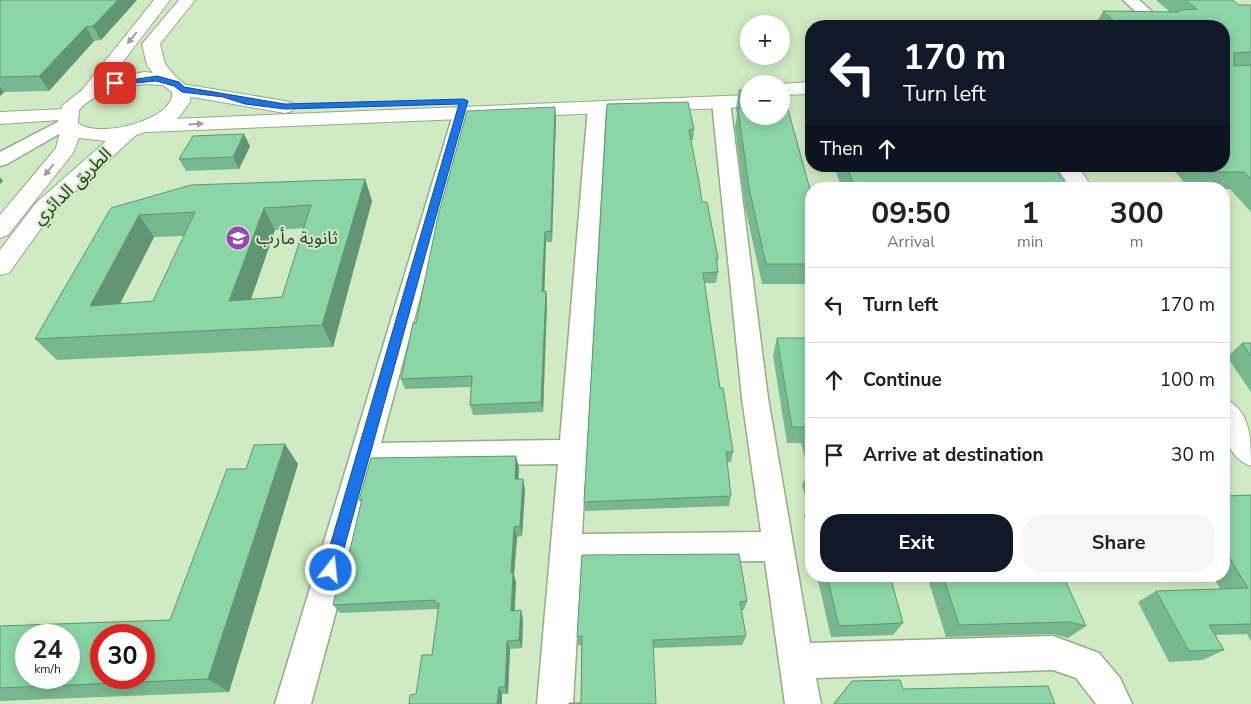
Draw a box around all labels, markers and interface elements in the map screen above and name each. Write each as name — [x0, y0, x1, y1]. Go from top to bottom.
map controls — [740, 15, 790, 125]
button: + — [740, 15, 790, 65]
one-way arrow — [127, 31, 137, 45]
text: 170 m — [903, 34, 1006, 81]
icon: left — [820, 40, 885, 105]
pin — [94, 62, 136, 104]
icon: arrive — [101, 69, 129, 97]
button: − — [740, 75, 790, 125]
text: Turn left — [903, 79, 986, 109]
one-way arrow — [188, 120, 204, 128]
icon: ahead — [873, 135, 901, 163]
text: Then — [820, 136, 863, 162]
street label: الطريق الدائري — [27, 142, 118, 231]
one-way arrow — [43, 163, 54, 176]
text: 09:50 — [871, 193, 951, 234]
text: 1 — [1021, 193, 1039, 234]
text: 300 — [1110, 193, 1164, 234]
school or university icon: ثانوية مأرب — [225, 225, 251, 251]
place label: ثانوية مأرب — [256, 226, 338, 250]
text: Arrival — [887, 231, 935, 253]
text: min — [1017, 231, 1043, 253]
text: m — [1130, 231, 1144, 253]
icon: left — [820, 291, 848, 319]
text: Turn left — [863, 292, 938, 318]
text: 170 m — [1160, 292, 1215, 318]
icon: ahead — [820, 366, 848, 394]
text: Continue — [863, 367, 942, 393]
text: 100 m — [1160, 367, 1215, 393]
icon: arrive — [820, 441, 848, 469]
text: Arrive at destination — [863, 442, 1044, 468]
text: 30 m — [1171, 442, 1215, 468]
button: Exit — [820, 514, 1013, 572]
button: Share — [1023, 514, 1215, 572]
position arrow — [304, 543, 356, 595]
speed limit sign: 30 — [90, 624, 155, 689]
text: 24 — [32, 633, 63, 667]
text: km/h — [34, 661, 61, 677]

